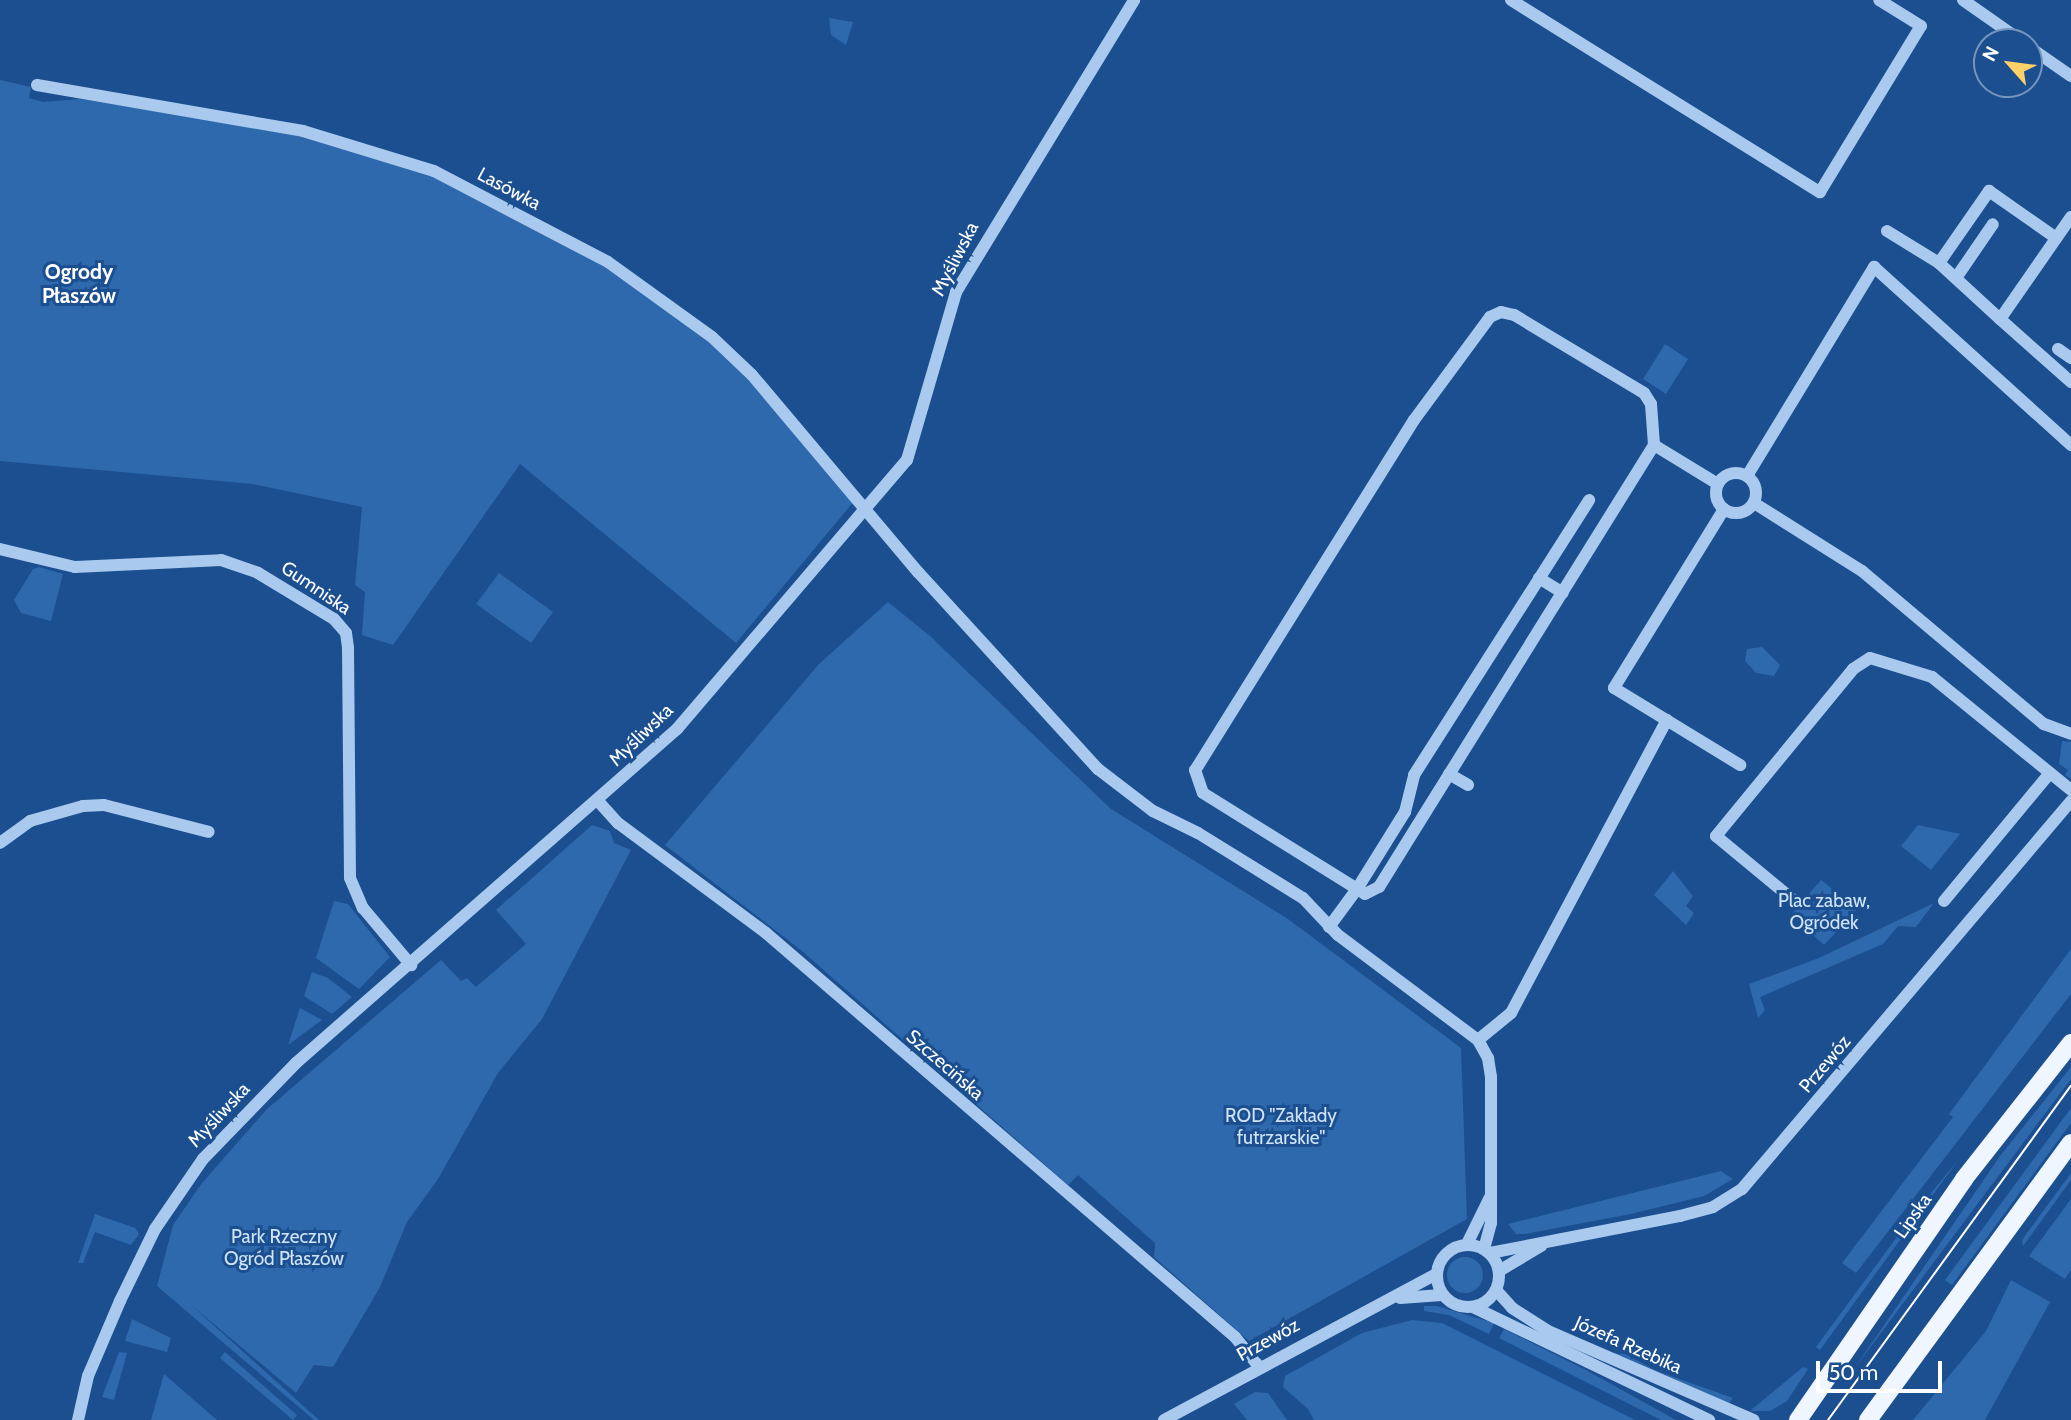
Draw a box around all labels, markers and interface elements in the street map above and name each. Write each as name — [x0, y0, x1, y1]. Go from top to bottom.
north arrow — [1973, 28, 2043, 98]
text: N — [1977, 43, 2004, 65]
street label: Lasówka — [474, 163, 544, 215]
street label: Myśliwska — [927, 218, 983, 300]
district label: Ogrody Płaszów — [42, 259, 116, 309]
street label: Gumniska — [277, 556, 355, 620]
street label: Myśliwska — [604, 699, 678, 771]
park label: Plac zabaw, Ogródek — [1778, 890, 1870, 934]
street label: Szczecińska — [902, 1025, 988, 1105]
street label: Przewóz — [1794, 1031, 1856, 1097]
street label: Myśliwska — [183, 1078, 255, 1152]
park label: ROD "Zakłady futrzarskie" — [1225, 1105, 1337, 1149]
street label: Lipska — [1889, 1189, 1937, 1243]
park label: Park Rzeczny Ogród Płaszów — [224, 1226, 344, 1270]
street label: Józefa Rzebika — [1571, 1311, 1685, 1379]
street label: Przewóz — [1233, 1314, 1303, 1366]
scale bar — [1819, 1346, 1945, 1390]
text: 50 m — [1829, 1360, 1878, 1385]

